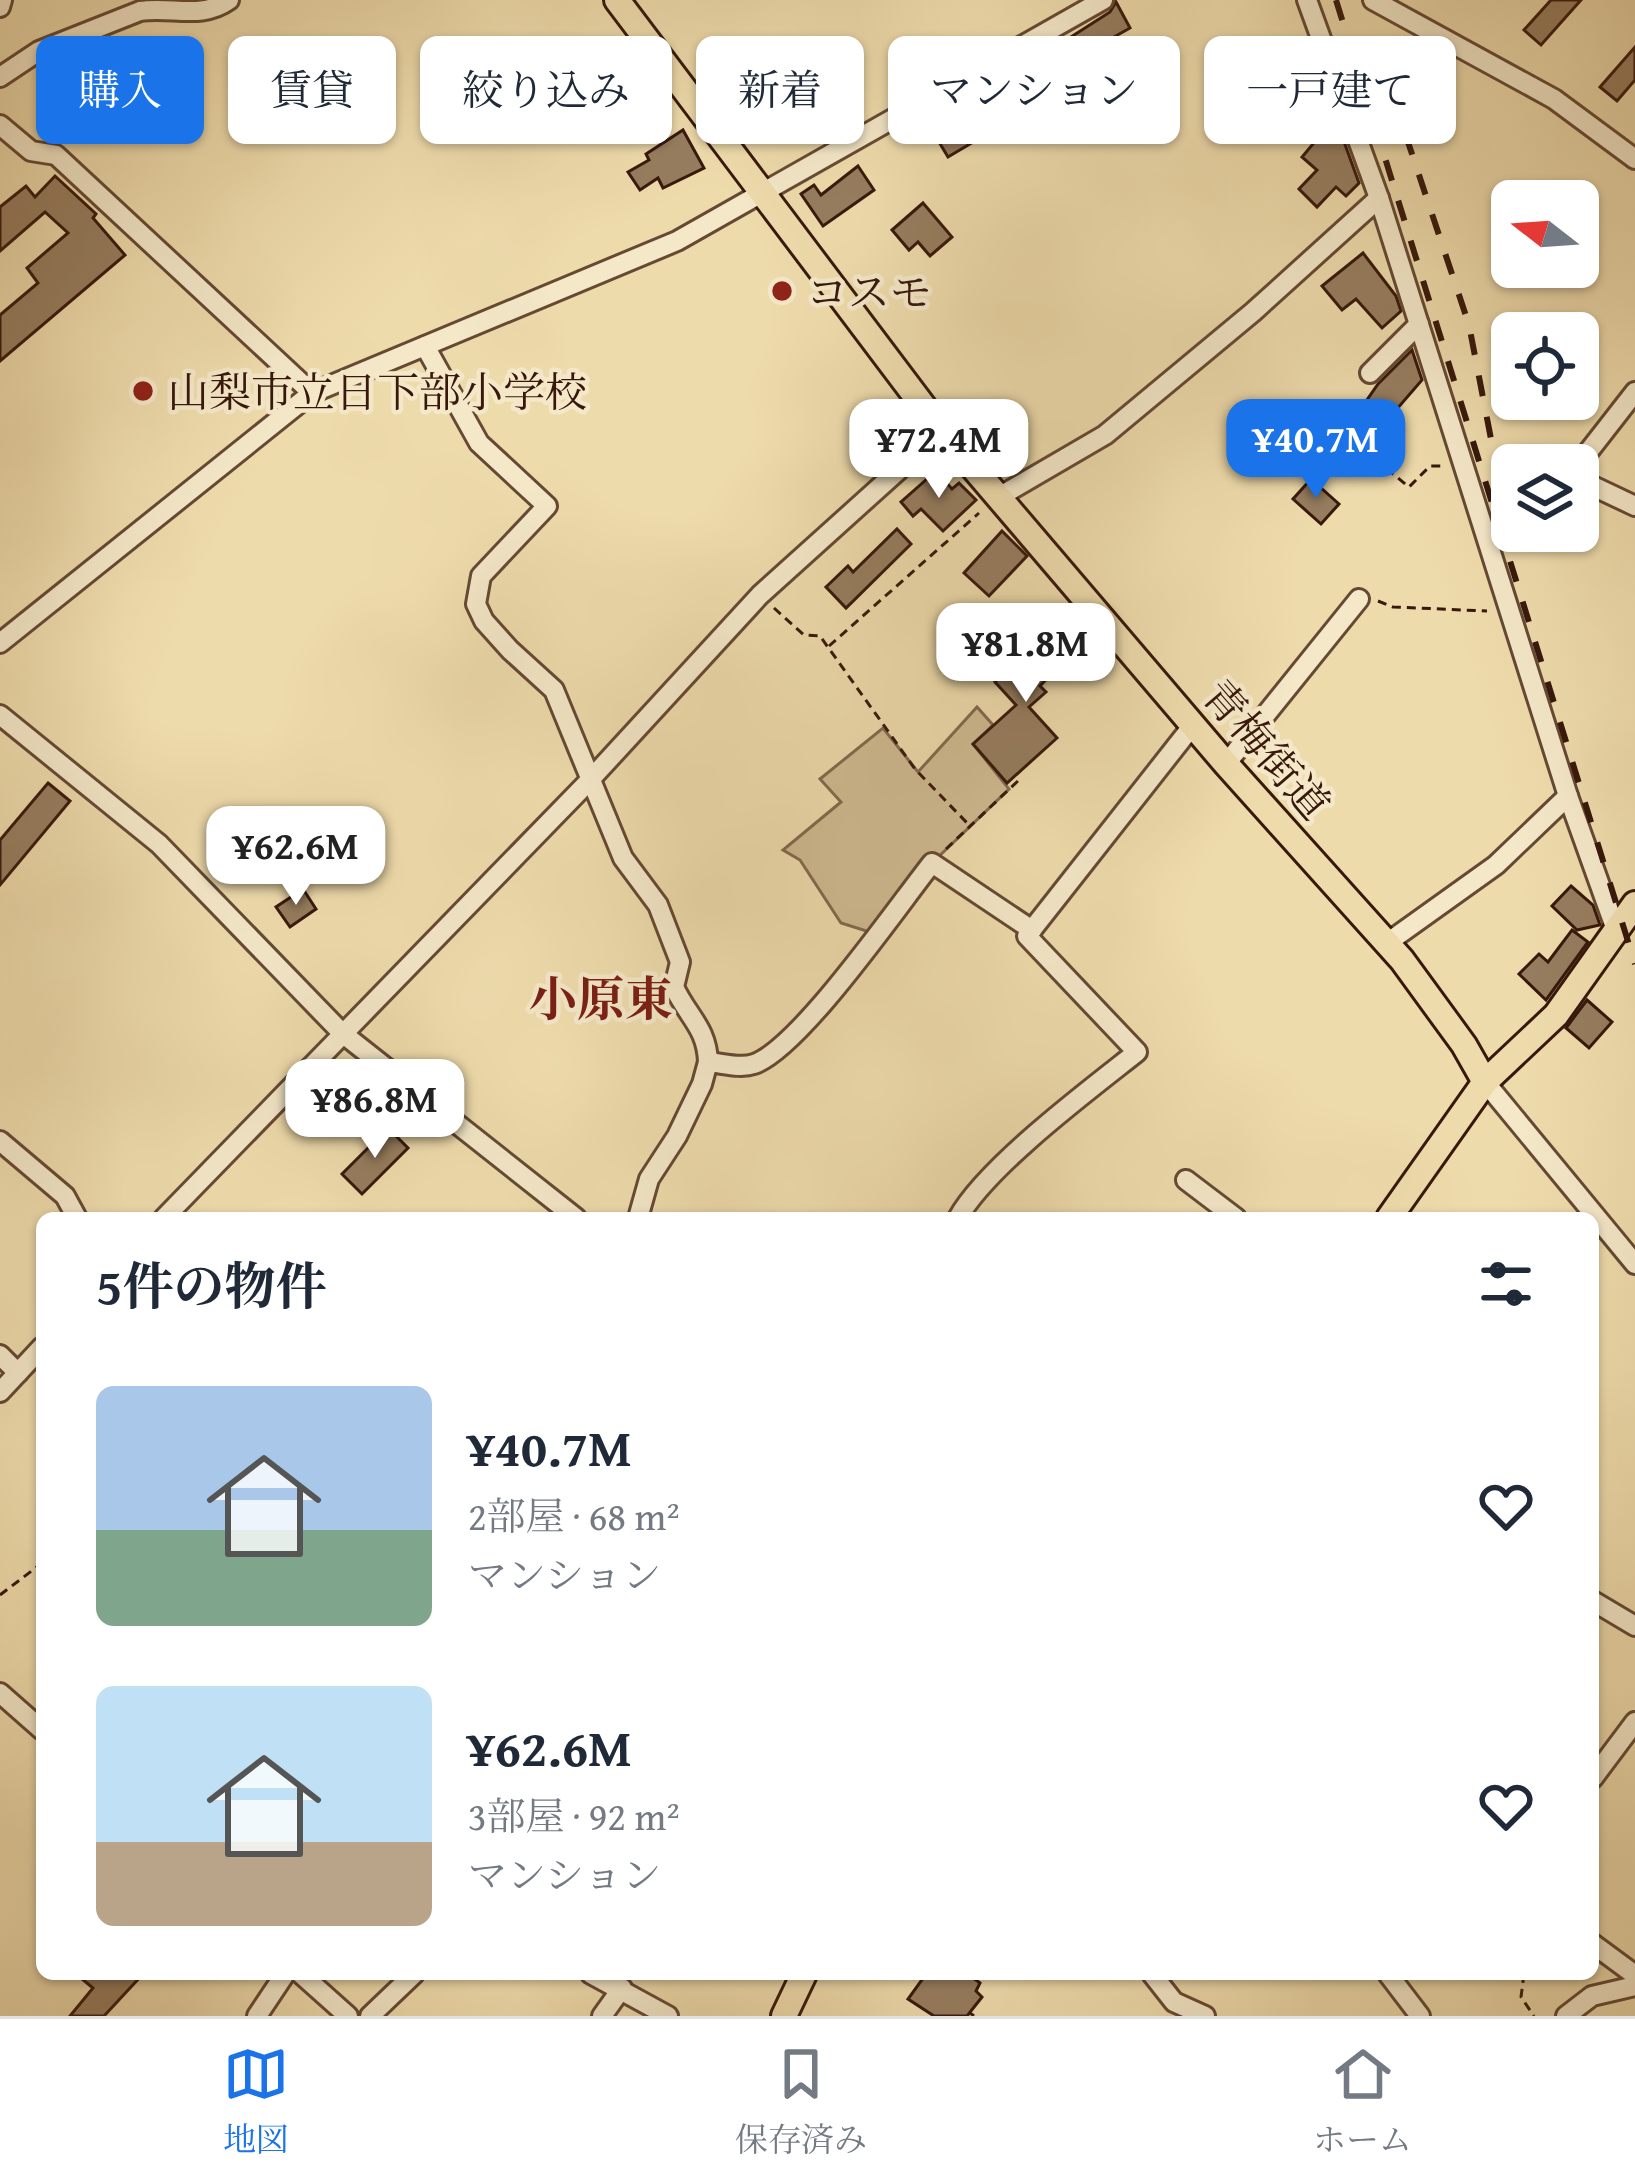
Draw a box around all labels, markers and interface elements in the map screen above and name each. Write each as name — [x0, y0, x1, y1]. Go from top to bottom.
chip: 購入 — [36, 36, 204, 144]
chip: 賃貸 — [228, 36, 396, 144]
chip: 絞り込み — [420, 36, 672, 144]
chip: 新着 — [696, 36, 864, 144]
chip: マンション — [888, 36, 1180, 144]
chip: 一戸建て — [1204, 36, 1456, 144]
north arrow — [1491, 180, 1599, 288]
map controls — [1491, 180, 1599, 552]
place label: コスモ — [806, 261, 932, 322]
marker: コスモ — [769, 278, 795, 304]
button: locate — [1491, 312, 1599, 420]
place label: 山梨市立日下部小学校 — [167, 361, 587, 422]
marker: 山梨市立日下部小学校 — [130, 378, 156, 404]
pin: ¥72.4M — [841, 399, 1037, 501]
pin: ¥40.7M — [1218, 399, 1414, 501]
text: ¥72.4M — [876, 409, 1002, 466]
text: ¥40.7M — [1253, 409, 1379, 466]
button: layers — [1491, 444, 1599, 552]
pin: ¥81.8M — [928, 603, 1124, 705]
text: ¥81.8M — [963, 613, 1089, 670]
street label: 青梅街道 — [1189, 666, 1345, 832]
pin: ¥62.6M — [198, 806, 394, 908]
text: ¥62.6M — [233, 816, 359, 873]
district label: 小原東 — [529, 963, 673, 1034]
pin: ¥86.8M — [277, 1059, 473, 1161]
text: ¥86.8M — [312, 1069, 438, 1126]
text: 5件の物件 — [96, 1248, 326, 1323]
icon: filters — [1473, 1251, 1539, 1317]
text: ¥40.7M — [468, 1410, 632, 1485]
icon: home — [192, 1434, 336, 1578]
icon: heart — [1473, 1473, 1539, 1539]
text: 2部屋 · 68 m² — [468, 1487, 680, 1544]
text: マンション — [468, 1546, 661, 1603]
text: ¥62.6M — [468, 1710, 632, 1785]
icon: home — [192, 1734, 336, 1878]
icon: heart — [1473, 1773, 1539, 1839]
text: 3部屋 · 92 m² — [468, 1787, 680, 1844]
text: マンション — [468, 1846, 661, 1903]
tab: 地図 — [223, 2041, 289, 2163]
tab: 保存済み — [735, 2041, 867, 2163]
tab: ホーム — [1313, 2041, 1412, 2163]

